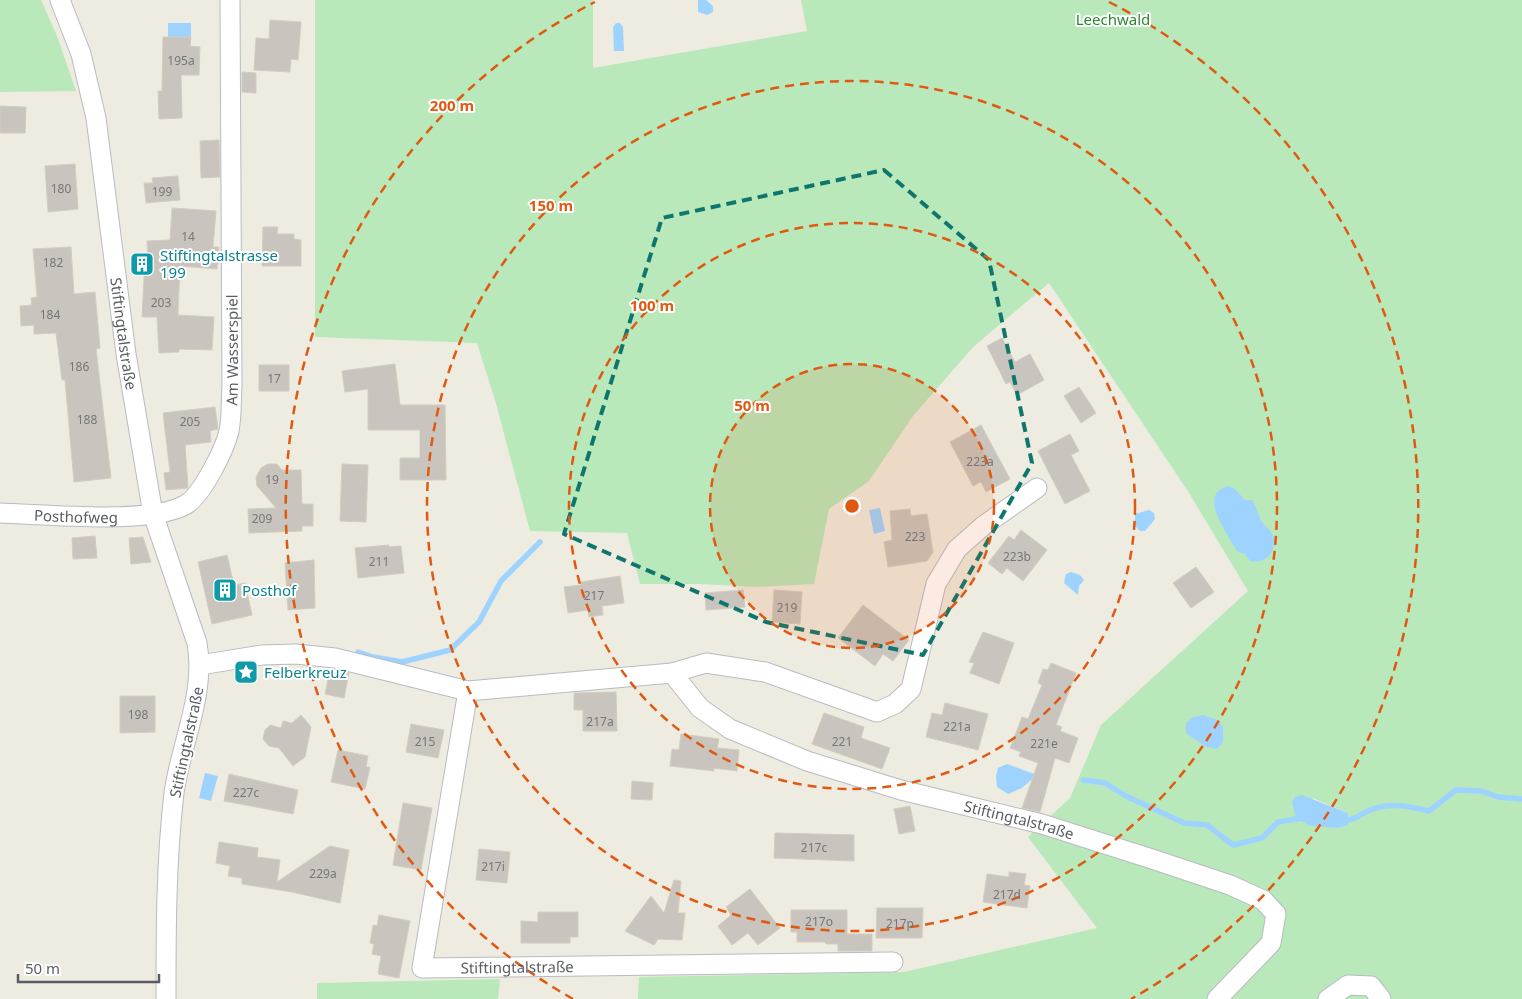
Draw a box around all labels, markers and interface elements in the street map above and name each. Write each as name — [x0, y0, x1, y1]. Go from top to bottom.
park label: Leechwald — [1076, 9, 1150, 29]
house number: 195a — [167, 52, 195, 69]
text: 200 m — [430, 95, 474, 115]
house number: 180 — [51, 180, 71, 197]
house number: 199 — [152, 183, 172, 200]
text: 150 m — [529, 195, 573, 215]
house number: 14 — [181, 228, 195, 245]
place label: Stiftingtalstrasse 199 — [160, 245, 278, 282]
building icon: Stiftingtalstrasse 199 — [129, 251, 155, 277]
house number: 182 — [43, 254, 63, 271]
street label: Stiftingtalstraße — [106, 276, 142, 391]
house number: 203 — [151, 294, 171, 311]
street label: Am Wasserspiel — [221, 294, 242, 406]
text: 100 m — [630, 295, 674, 315]
house number: 184 — [40, 306, 60, 323]
house number: 186 — [69, 358, 89, 375]
house number: 17 — [267, 370, 281, 387]
text: 50 m — [734, 395, 770, 415]
house number: 188 — [77, 411, 97, 428]
house number: 205 — [180, 413, 200, 430]
house number: 223a — [966, 453, 994, 470]
house number: 19 — [265, 471, 279, 488]
centre of rings — [843, 497, 861, 515]
street label: Posthofweg — [33, 505, 118, 527]
house number: 209 — [252, 510, 272, 527]
house number: 223 — [905, 528, 925, 545]
house number: 223b — [1003, 548, 1031, 565]
house number: 211 — [369, 553, 389, 570]
building icon: Posthof — [212, 577, 238, 603]
place label: Posthof — [242, 580, 297, 600]
house number: 217 — [584, 587, 604, 604]
house number: 219 — [777, 599, 797, 616]
place icon: Felberkreuz — [233, 659, 259, 685]
place label: Felberkreuz — [264, 662, 347, 682]
street label: Stiftingtalstraße — [164, 685, 208, 799]
house number: 198 — [128, 706, 148, 723]
house number: 217a — [586, 713, 614, 730]
house number: 221a — [943, 718, 971, 735]
house number: 215 — [415, 733, 435, 750]
house number: 221 — [832, 733, 852, 750]
house number: 221e — [1030, 735, 1058, 752]
house number: 227c — [233, 784, 259, 801]
street label: Stiftingtalstraße — [962, 796, 1077, 844]
house number: 217c — [801, 839, 827, 856]
house number: 217i — [481, 858, 505, 875]
house number: 229a — [309, 865, 337, 882]
house number: 217d — [993, 886, 1021, 903]
house number: 217o — [805, 913, 833, 930]
house number: 217p — [886, 915, 914, 932]
scale bar — [18, 952, 159, 984]
street label: Stiftingtalstraße — [461, 956, 574, 978]
text: 50 m — [25, 958, 60, 978]

